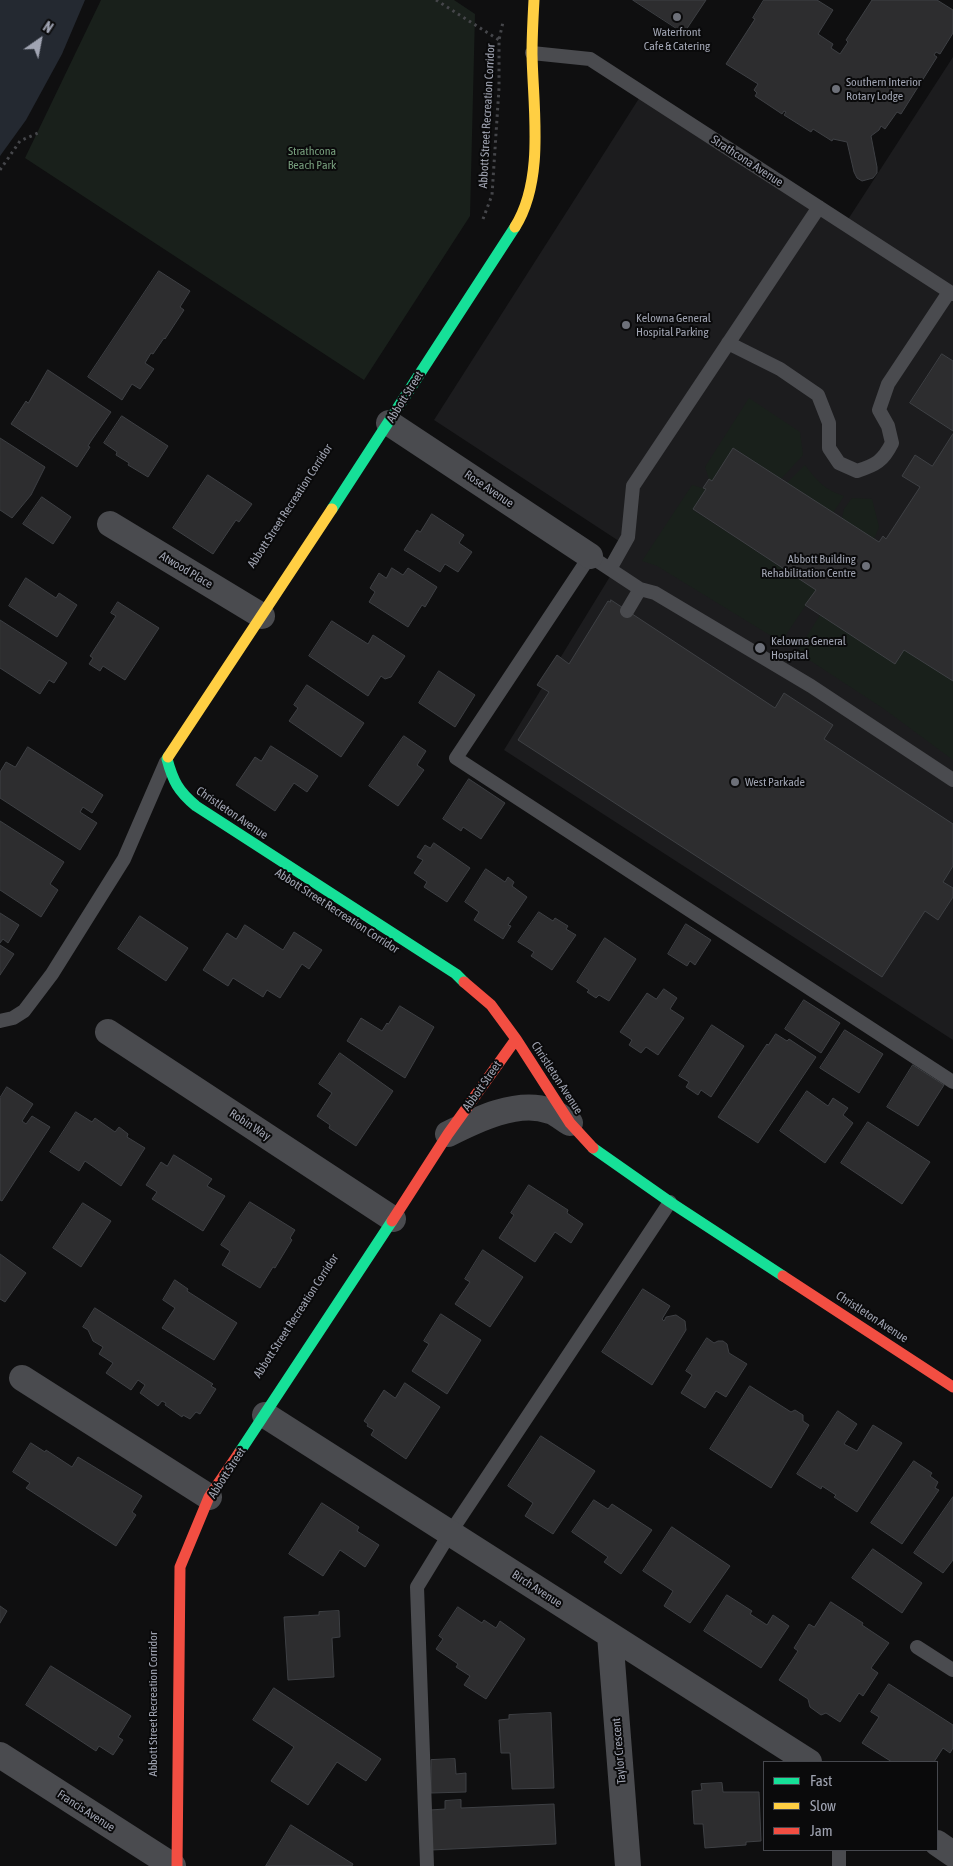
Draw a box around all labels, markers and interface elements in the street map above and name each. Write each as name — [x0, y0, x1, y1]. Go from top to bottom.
marker: Waterfront Cafe & Catering — [671, 11, 683, 23]
north arrow — [15, 15, 65, 65]
text: N — [40, 18, 56, 36]
place label: Waterfront Cafe & Catering — [644, 25, 710, 53]
street label: Abbott Street Recreation Corridor — [476, 43, 498, 189]
place label: Southern Interior Rotary Lodge — [846, 75, 921, 103]
marker: Southern Interior Rotary Lodge — [830, 83, 842, 95]
street label: Strathcona Avenue — [708, 132, 786, 190]
park label: Strathcona Beach Park — [288, 144, 336, 172]
place label: Kelowna General Hospital Parking — [636, 311, 711, 339]
marker: Kelowna General Hospital Parking — [620, 319, 632, 331]
street label: Abbott Street — [384, 369, 426, 425]
street label: Abbott Street Recreation Corridor — [245, 441, 335, 571]
street label: Rose Avenue — [462, 467, 516, 511]
street label: Atwood Place — [157, 549, 215, 591]
place label: Abbott Building Rehabilitation Centre — [761, 552, 856, 580]
marker: Abbott Building Rehabilitation Centre — [860, 560, 872, 572]
place label: Kelowna General Hospital — [771, 634, 846, 662]
marker: Kelowna General Hospital — [753, 641, 767, 655]
place label: West Parkade — [745, 775, 805, 789]
marker: West Parkade — [729, 776, 741, 788]
street label: Christleton Avenue — [193, 784, 271, 842]
street label: Abbott Street Recreation Corridor — [272, 866, 402, 956]
street label: Christleton Avenue — [528, 1039, 586, 1117]
street label: Abbott Street — [460, 1058, 504, 1114]
street label: Robin Way — [227, 1106, 273, 1144]
street label: Abbott Street Recreation Corridor — [251, 1251, 341, 1381]
street label: Christleton Avenue — [833, 1288, 911, 1346]
street label: Abbott Street — [205, 1445, 249, 1501]
street label: Birch Avenue — [509, 1567, 565, 1611]
street label: Abbott Street Recreation Corridor — [146, 1632, 160, 1776]
street label: Taylor Crescent — [609, 1717, 629, 1785]
legend — [763, 1761, 938, 1851]
text: Fast — [810, 1772, 832, 1789]
street label: Francis Avenue — [55, 1787, 117, 1835]
text: Slow — [810, 1797, 836, 1814]
text: Jam — [810, 1822, 833, 1839]

